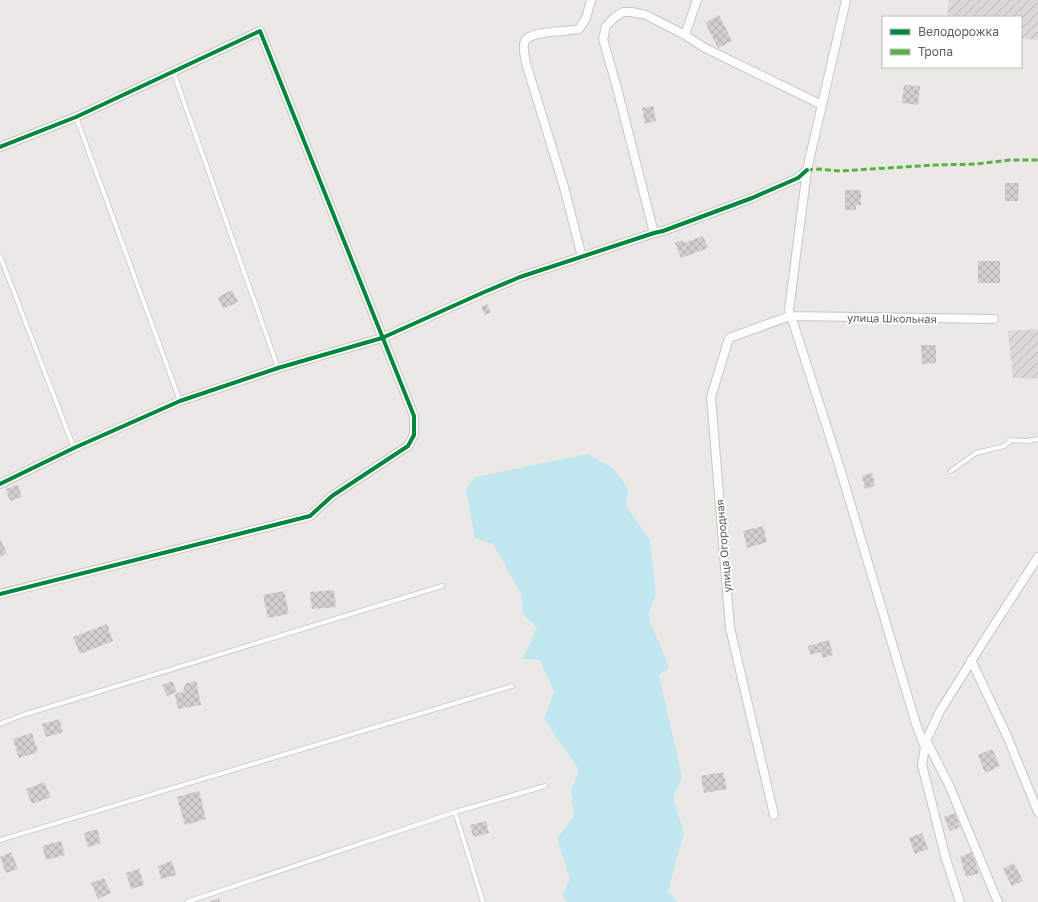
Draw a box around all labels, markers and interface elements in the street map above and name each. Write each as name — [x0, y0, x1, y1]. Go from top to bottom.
legend — [882, 16, 1022, 68]
text: Велодорожка — [918, 24, 999, 39]
text: Тропа — [918, 44, 953, 59]
street label: улица Школьная — [847, 311, 937, 325]
street label: улица Огородная — [712, 499, 734, 593]

